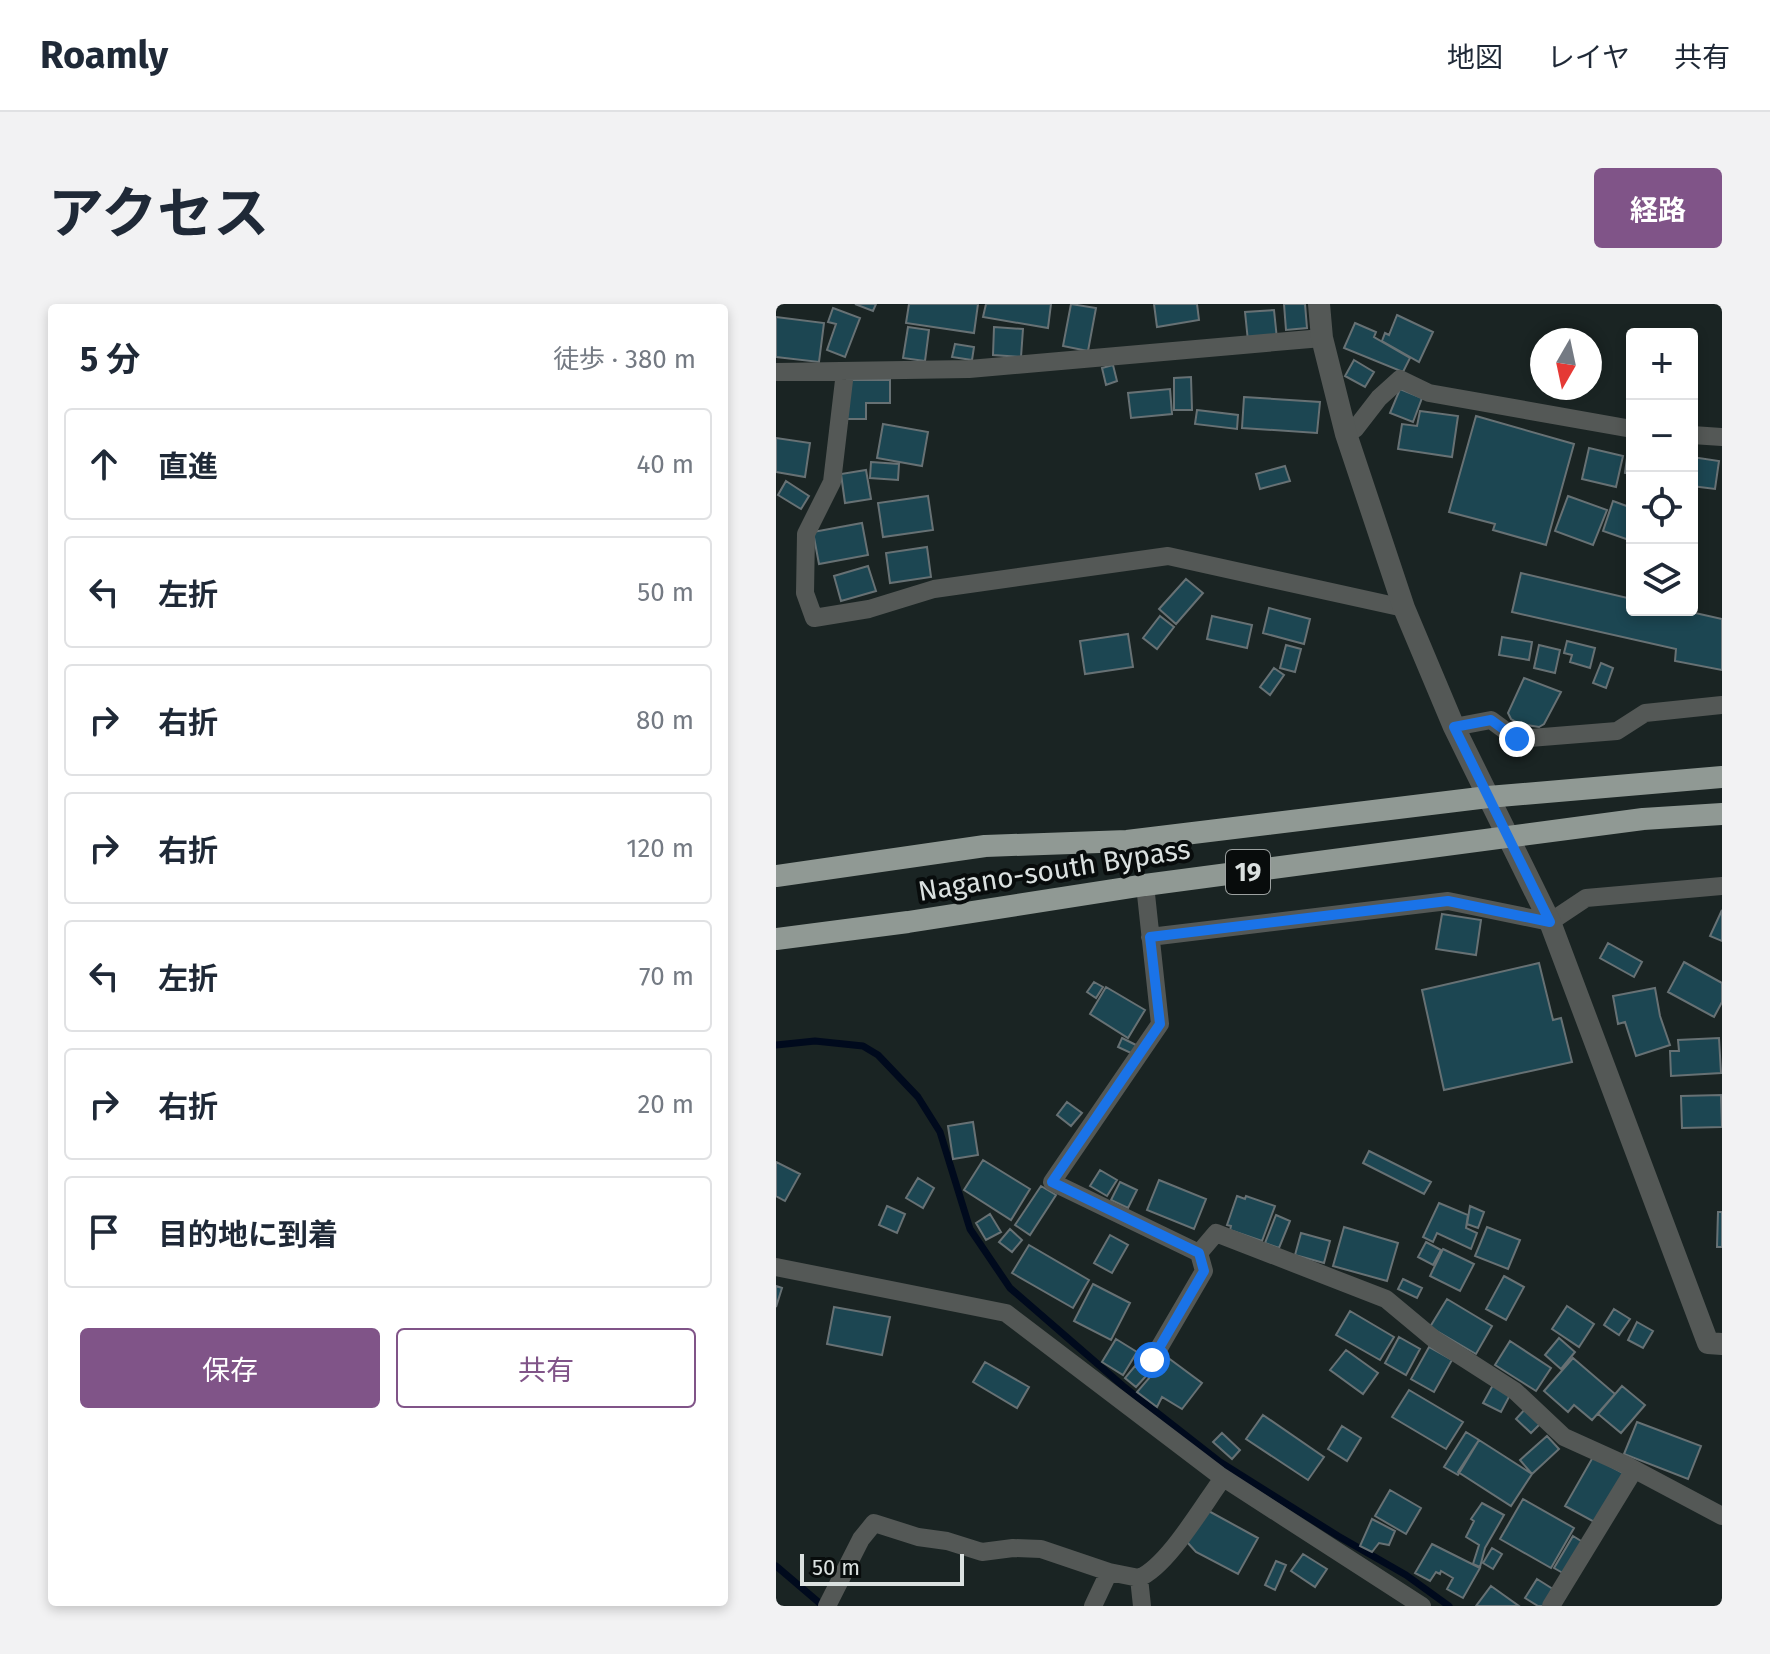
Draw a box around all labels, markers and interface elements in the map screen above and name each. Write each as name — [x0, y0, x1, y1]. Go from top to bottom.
text: Roamly — [40, 32, 168, 78]
text: 地図 — [1447, 41, 1503, 74]
text: レイヤ — [1547, 41, 1630, 74]
text: 共有 — [1674, 41, 1730, 74]
button: 経路 — [1594, 168, 1722, 248]
text: アクセス — [48, 181, 269, 248]
north arrow — [1530, 328, 1602, 400]
map controls — [1626, 328, 1698, 616]
button: + — [1626, 328, 1698, 400]
text: 5 分 — [80, 339, 140, 380]
text: 徒歩 · 380 m — [553, 344, 696, 375]
button: − — [1626, 400, 1698, 472]
icon: ahead — [82, 442, 126, 486]
text: 直進 — [158, 449, 218, 485]
text: 40 m — [636, 449, 694, 480]
button: locate — [1626, 472, 1698, 544]
button: layers — [1626, 544, 1698, 616]
icon: left — [82, 570, 126, 614]
text: 左折 — [158, 577, 218, 613]
text: 50 m — [637, 577, 694, 608]
icon: right — [82, 698, 126, 742]
text: 右折 — [158, 705, 218, 741]
text: 80 m — [636, 705, 694, 736]
route end — [1499, 721, 1535, 757]
icon: right — [82, 826, 126, 870]
street label: Nagano-south Bypass — [916, 832, 1192, 908]
text: 右折 — [158, 833, 218, 869]
text: 120 m — [626, 833, 694, 864]
road number: 19 — [1226, 850, 1270, 894]
icon: left — [82, 954, 126, 998]
text: 左折 — [158, 961, 218, 997]
text: 70 m — [639, 961, 694, 992]
icon: right — [82, 1082, 126, 1126]
text: 右折 — [158, 1089, 218, 1125]
text: 20 m — [637, 1089, 694, 1120]
icon: arrive — [82, 1210, 126, 1254]
text: 目的地に到着 — [158, 1217, 338, 1253]
button: 保存 — [80, 1328, 380, 1408]
button: 共有 — [396, 1328, 696, 1408]
route start — [1134, 1342, 1170, 1378]
scale bar — [800, 1550, 964, 1586]
text: 50 m — [812, 1554, 860, 1581]

